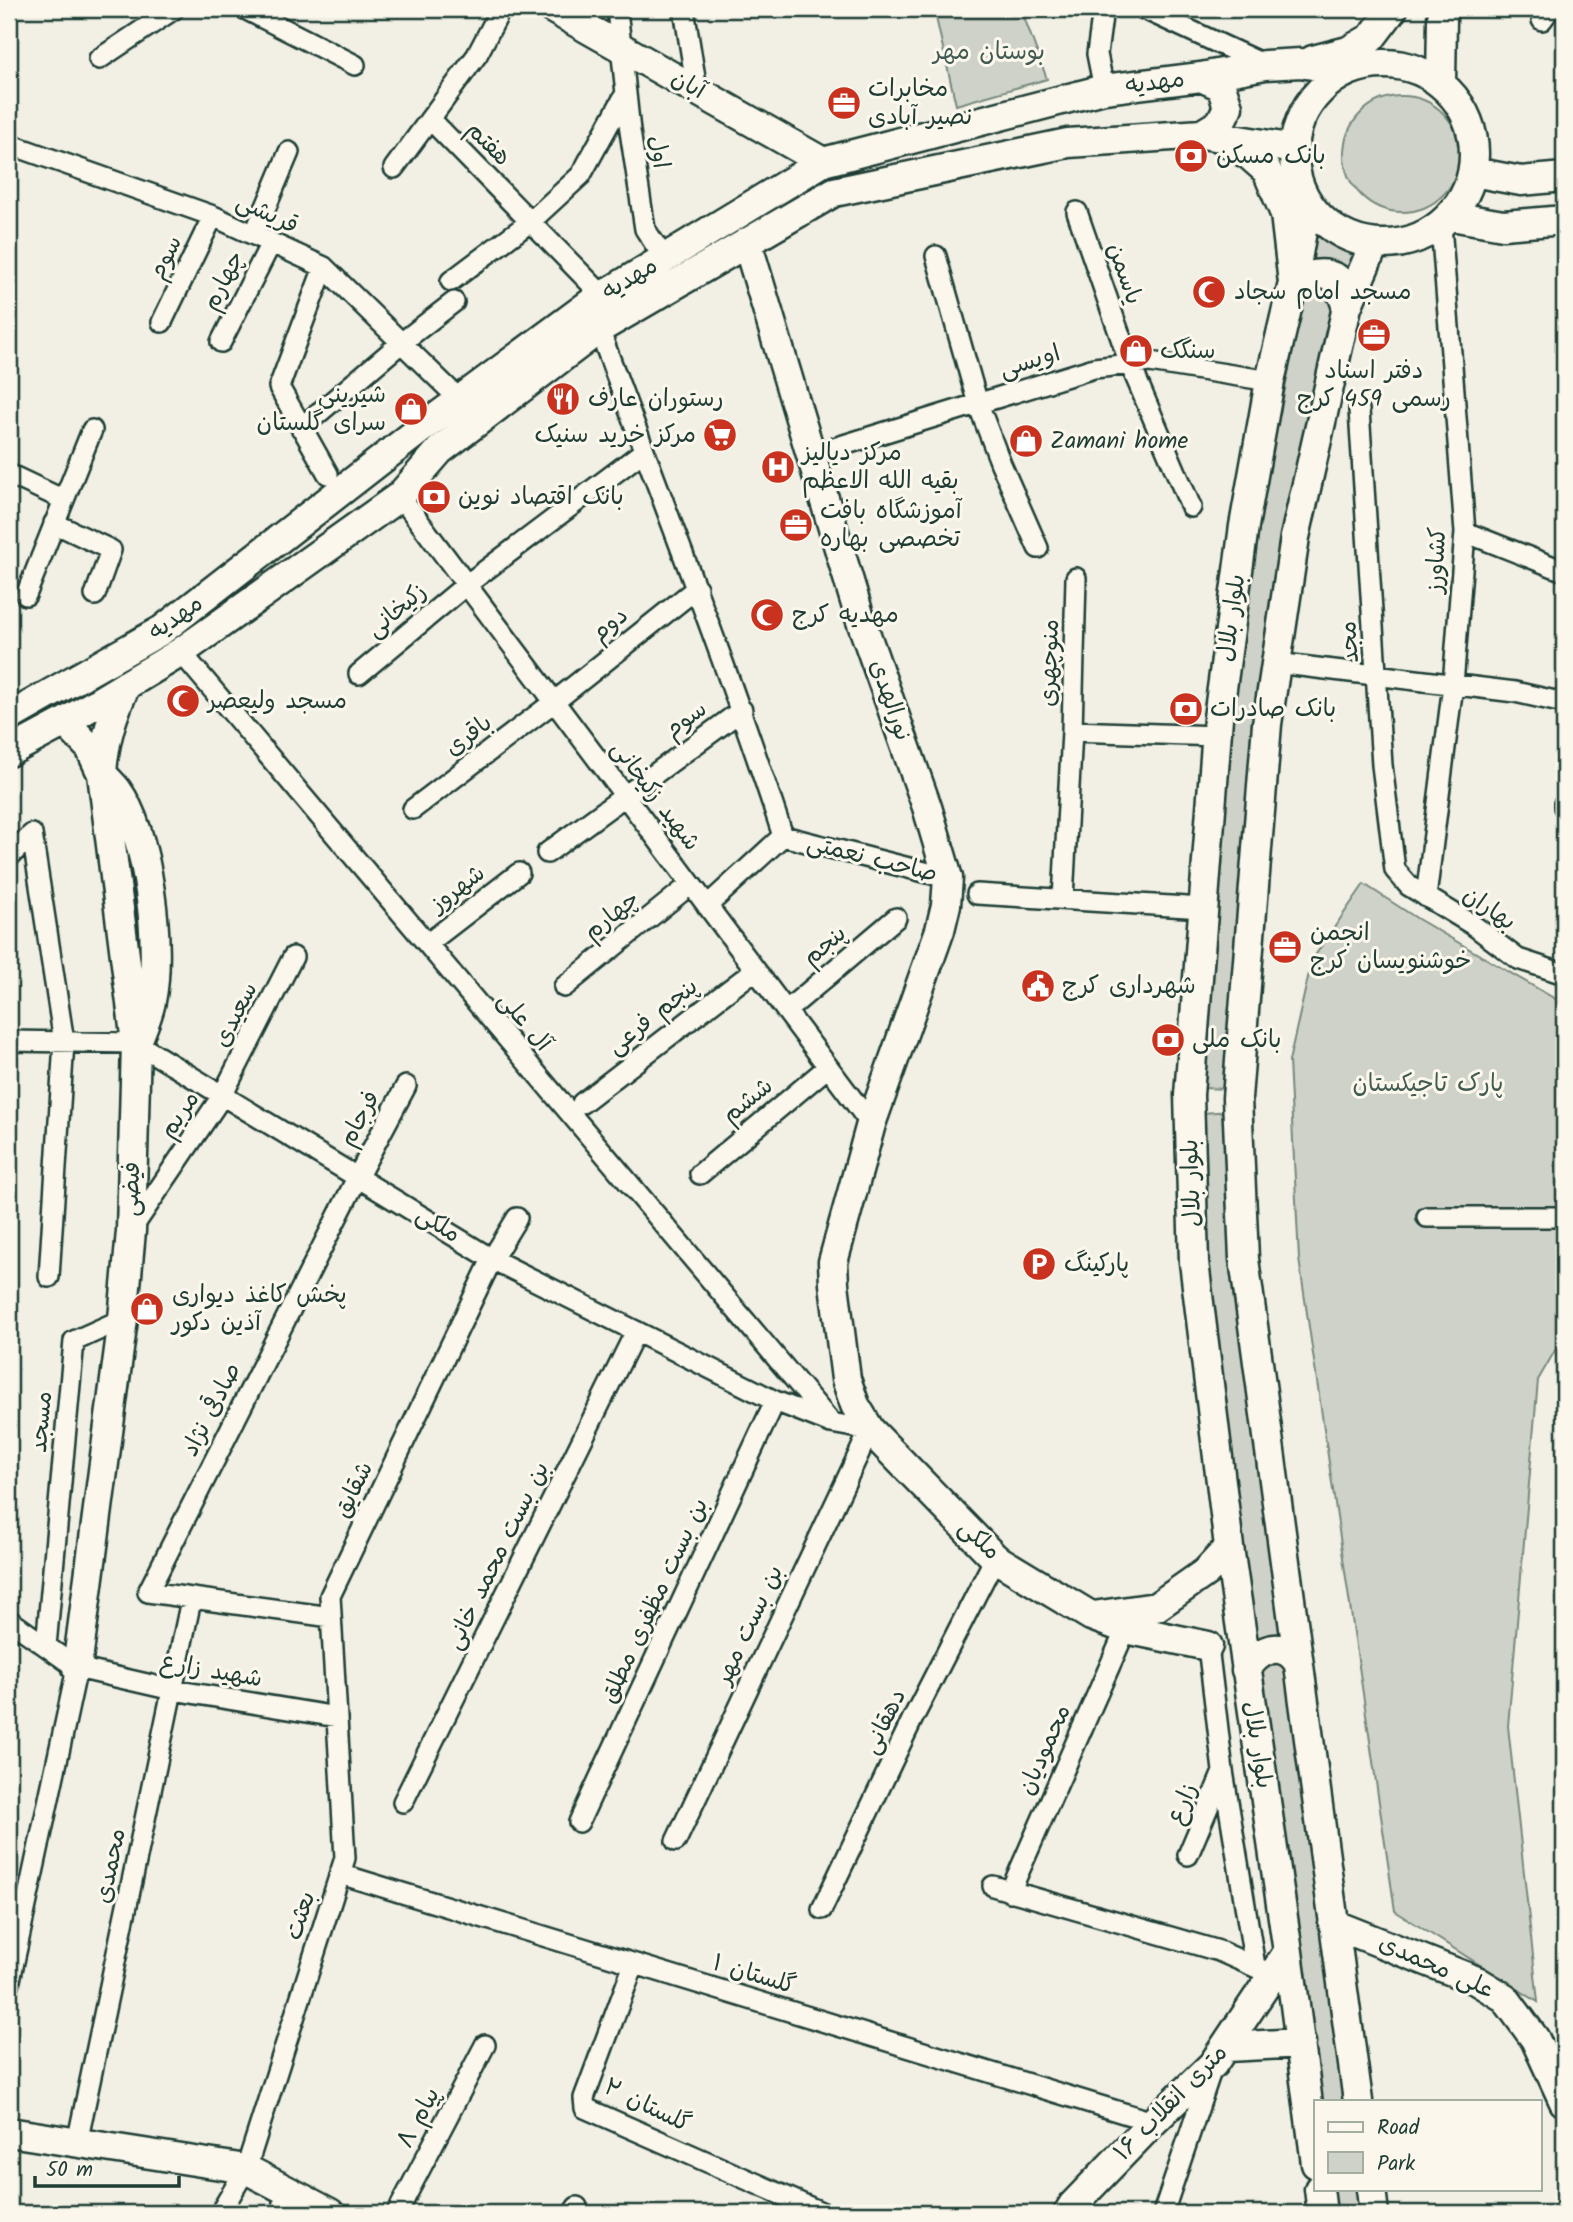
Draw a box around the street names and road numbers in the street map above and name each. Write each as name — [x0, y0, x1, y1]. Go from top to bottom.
street label: آبان — [663, 59, 714, 111]
street label: مهدیه — [1123, 60, 1187, 106]
street label: هفتم — [456, 112, 520, 176]
street label: اول — [636, 133, 680, 171]
street label: قریشی — [229, 183, 305, 245]
street label: سوم — [138, 229, 194, 287]
street label: یاسمن — [1095, 238, 1153, 310]
street label: چهارم — [192, 244, 256, 318]
street label: مهدیه — [594, 247, 666, 311]
street label: اویسی — [995, 334, 1065, 390]
street label: کشاورز — [1416, 526, 1458, 596]
street label: بلوار بلال — [1207, 572, 1257, 664]
street label: زکیخانی — [358, 574, 436, 648]
street label: مهدیه — [140, 585, 212, 651]
street label: دوم — [583, 598, 637, 652]
street label: منوچهری — [1029, 618, 1071, 708]
street label: مجد — [1329, 620, 1371, 664]
street label: نورالهدی — [858, 655, 922, 747]
street label: سوم — [656, 691, 716, 749]
street label: باقری — [437, 705, 501, 767]
street label: شهید زکیخانی — [600, 732, 710, 860]
street label: صاحب نعمتی — [802, 824, 942, 894]
street label: شهروز — [420, 855, 494, 924]
street label: بهاران — [1454, 877, 1524, 941]
street label: چهارم — [575, 881, 649, 951]
street label: پنجم — [794, 916, 856, 976]
street label: پنجم فرعی — [599, 969, 707, 1065]
street label: سعیدی — [203, 975, 269, 1055]
street label: آل علی — [487, 983, 562, 1062]
street label: ششم — [714, 1068, 782, 1134]
street label: مریم — [150, 1083, 210, 1147]
street label: فرجام — [329, 1084, 391, 1154]
street label: بلوار بلال — [1171, 1138, 1213, 1228]
street label: فیضی — [112, 1161, 152, 1217]
street label: ملکی — [408, 1196, 468, 1254]
street label: صادقی نژاد — [172, 1356, 252, 1464]
street label: مسجد — [20, 1390, 64, 1454]
street label: شقایق — [324, 1455, 384, 1525]
street label: بن بست محمد خانی — [435, 1455, 561, 1657]
street label: بن بست مظفری مطلق — [590, 1492, 720, 1710]
street label: ملکی — [949, 1510, 1009, 1570]
street label: بن بست مهر — [704, 1559, 795, 1693]
street label: شهید زارع — [157, 1643, 265, 1699]
street label: دهقانی — [852, 1682, 918, 1762]
street label: محمودیان — [1008, 1698, 1082, 1802]
street label: بلوار بلال — [1231, 1698, 1283, 1792]
street label: زارع — [1157, 1777, 1209, 1831]
street label: محمدی — [84, 1825, 138, 1907]
street label: بعثت — [275, 1886, 327, 1946]
street label: علی محمدی — [1372, 1924, 1500, 2010]
street label: گلستان ۱ — [707, 1944, 801, 2006]
street label: ۱۶ متری انقلاب — [1104, 2035, 1238, 2171]
street label: گلستان ۲ — [597, 2068, 697, 2144]
street label: پیام ۸ — [387, 2080, 451, 2156]

